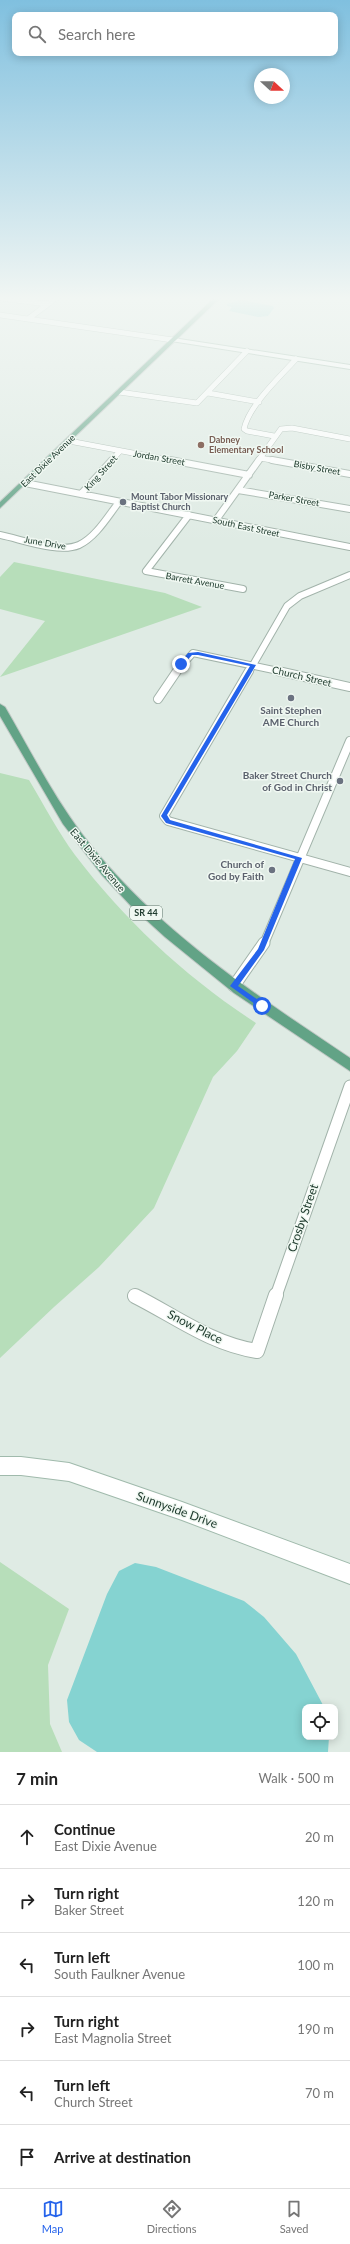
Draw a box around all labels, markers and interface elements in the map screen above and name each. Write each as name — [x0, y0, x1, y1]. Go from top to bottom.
search box — [12, 12, 338, 56]
icon: search — [26, 23, 48, 45]
text: Search here — [58, 25, 135, 43]
north arrow — [254, 68, 290, 104]
street label: East Dixie Avenue — [18, 432, 77, 489]
place label: Dabney Elementary School — [209, 434, 283, 455]
marker: Dabney Elementary School — [196, 440, 206, 450]
street label: Jordan Street — [132, 448, 187, 468]
street label: King Street — [82, 452, 120, 493]
street label: Bisby Street — [293, 458, 342, 477]
street label: Parker Street — [268, 489, 321, 508]
place label: Mount Tabor Missionary Baptist Church — [131, 491, 229, 512]
marker: Mount Tabor Missionary Baptist Church — [118, 497, 128, 507]
street label: South East Street — [212, 514, 281, 539]
street label: June Drive — [23, 533, 67, 552]
street label: Barrett Avenue — [165, 570, 225, 591]
route end — [172, 655, 190, 673]
street label: Church Street — [271, 663, 333, 689]
marker: Saint Stephen AME Church — [286, 693, 296, 703]
place label: Saint Stephen AME Church — [260, 704, 322, 728]
place label: Baker Street Church of God in Christ — [243, 769, 332, 793]
marker: Baker Street Church of God in Christ — [335, 776, 345, 786]
street label: East Dixie Avenue — [68, 826, 128, 894]
place label: Church of God by Faith — [208, 858, 264, 882]
marker: Church of God by Faith — [267, 865, 277, 875]
road number: SR 44 — [130, 906, 162, 920]
route start — [253, 997, 271, 1015]
street label: Crosby Street — [284, 1181, 321, 1254]
street label: Snow Place — [165, 1306, 225, 1347]
street label: Sunnyside Drive — [135, 1488, 220, 1531]
map controls — [302, 1704, 338, 1740]
button: locate — [302, 1704, 338, 1740]
text: 7 min — [16, 1768, 58, 1789]
text: Walk · 500 m — [258, 1770, 334, 1786]
text: Continue — [54, 1820, 115, 1838]
icon: ahead — [16, 1826, 38, 1848]
text: 20 m — [305, 1829, 334, 1845]
text: East Dixie Avenue — [54, 1838, 157, 1854]
text: Turn right — [54, 1884, 119, 1902]
icon: right — [16, 1890, 38, 1912]
text: 120 m — [297, 1893, 334, 1909]
text: Baker Street — [54, 1902, 124, 1918]
text: Turn left — [54, 1948, 110, 1966]
icon: left — [16, 1954, 38, 1976]
text: 100 m — [297, 1957, 334, 1973]
text: South Faulkner Avenue — [54, 1966, 185, 1982]
text: Turn right — [54, 2012, 119, 2030]
icon: right — [16, 2018, 38, 2040]
text: 190 m — [297, 2021, 334, 2037]
text: East Magnolia Street — [54, 2030, 171, 2046]
text: Turn left — [54, 2076, 110, 2094]
icon: left — [16, 2082, 38, 2104]
text: 70 m — [305, 2085, 334, 2101]
text: Church Street — [54, 2094, 133, 2110]
icon: arrive — [16, 2146, 38, 2168]
text: Arrive at destination — [54, 2148, 191, 2166]
tab: Map — [42, 2198, 64, 2235]
tab: Directions — [147, 2198, 196, 2235]
tab: Saved — [280, 2198, 308, 2235]

